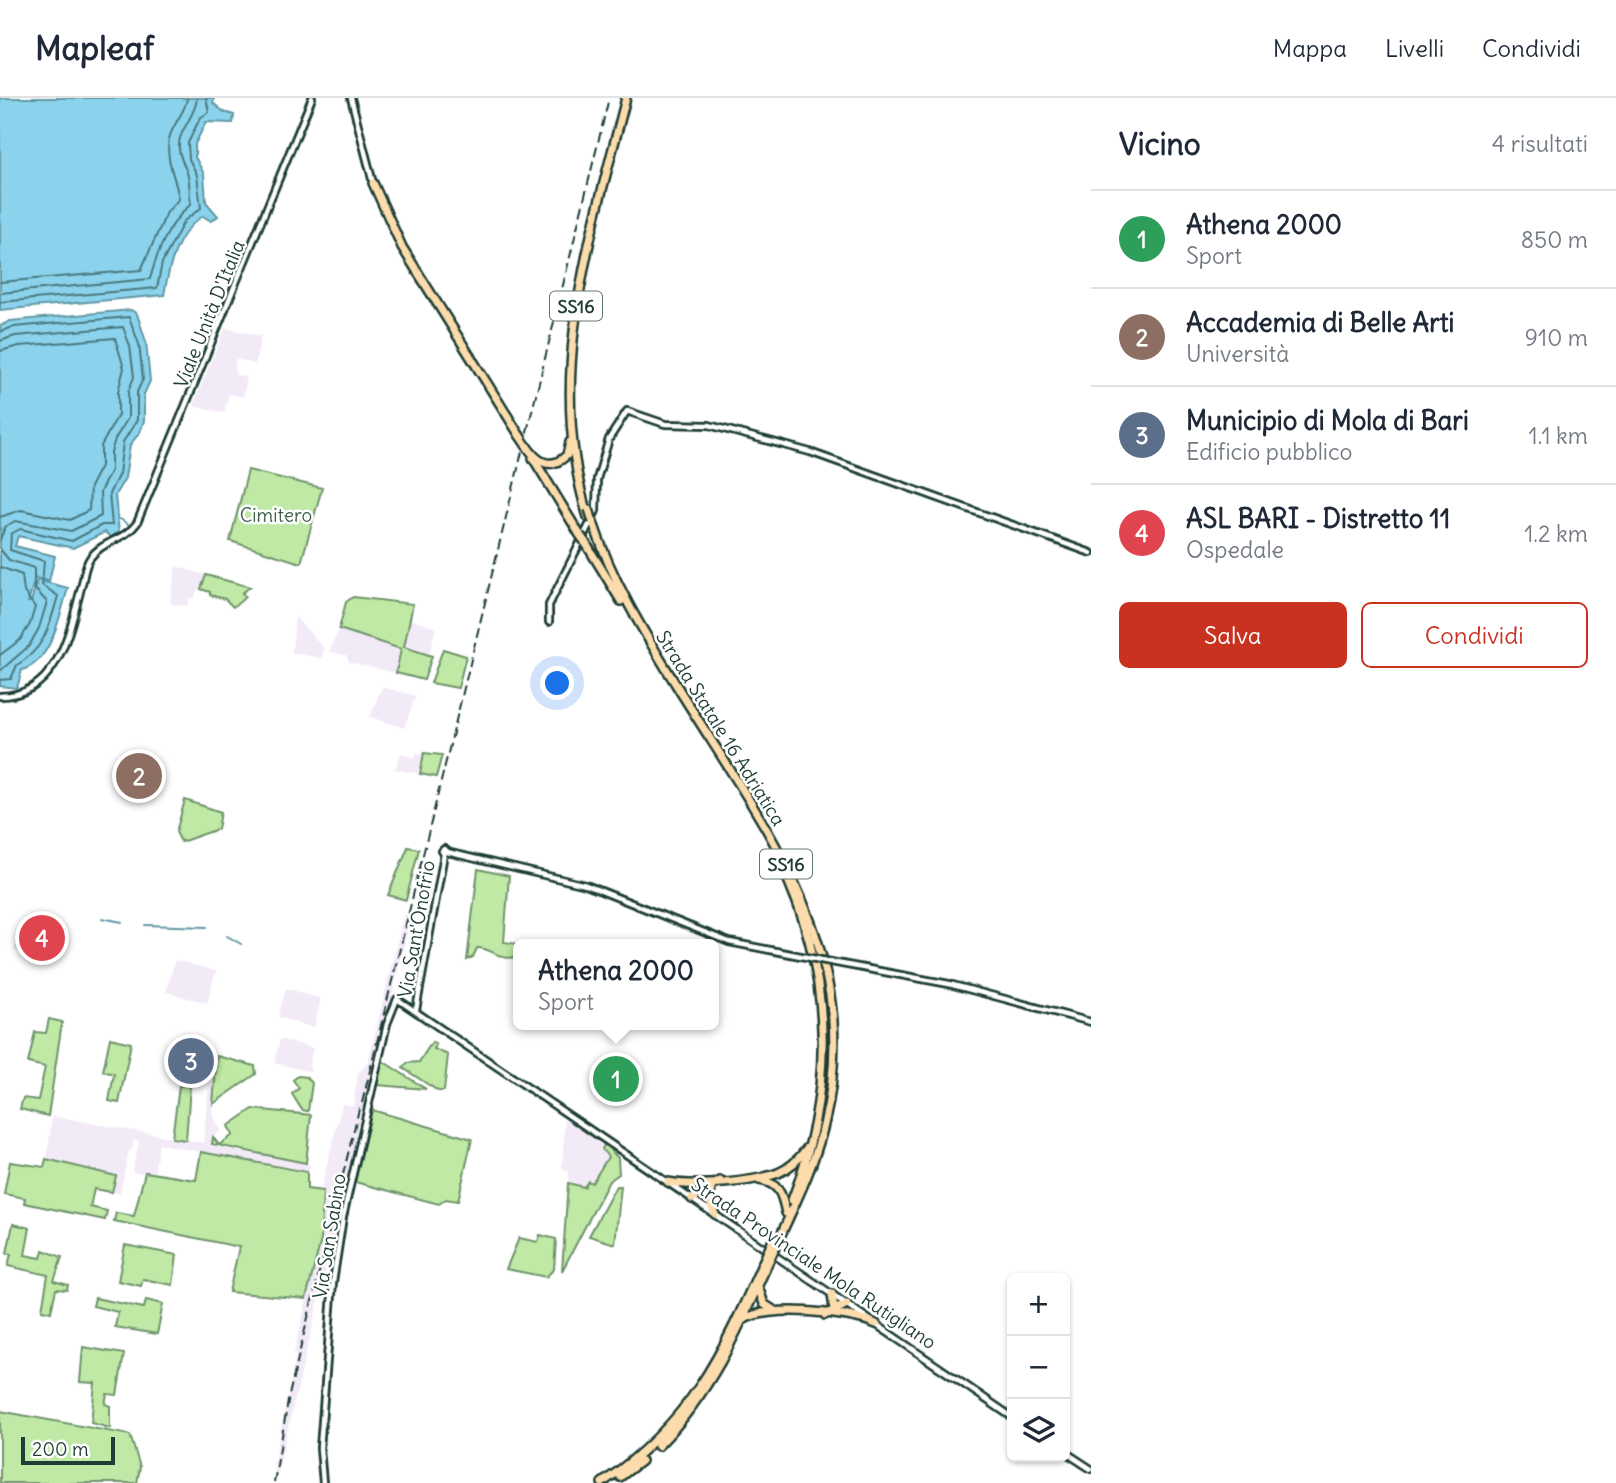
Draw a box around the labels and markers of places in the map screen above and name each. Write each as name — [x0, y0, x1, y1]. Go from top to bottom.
pin: 2 — [116, 750, 162, 802]
pin: 4 — [19, 912, 65, 964]
pin: 3 — [168, 1035, 214, 1087]
pin: 1 — [593, 1053, 639, 1105]

